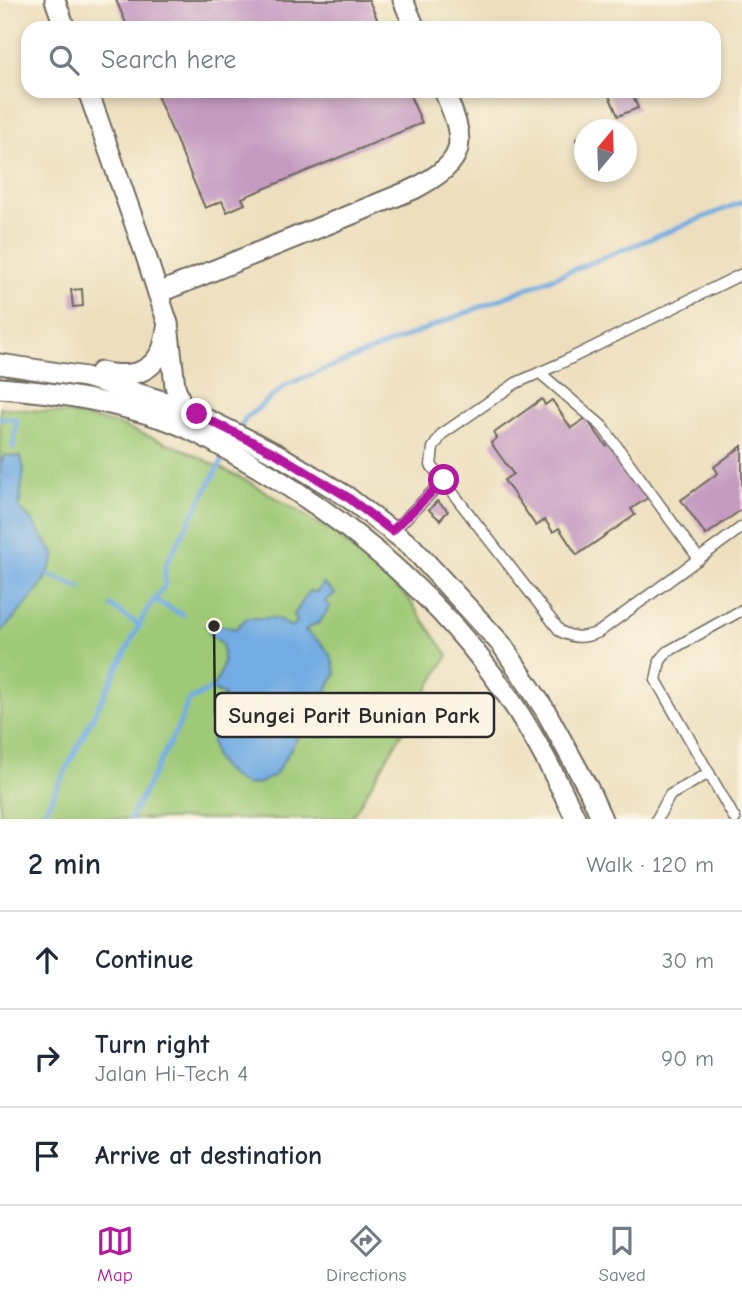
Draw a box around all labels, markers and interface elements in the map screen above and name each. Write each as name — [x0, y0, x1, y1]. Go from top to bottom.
search box — [21, 21, 721, 98]
icon: search — [45, 41, 83, 79]
text: Search here — [101, 45, 236, 75]
north arrow — [574, 119, 637, 182]
route end — [181, 398, 212, 429]
route start — [428, 464, 459, 495]
callout: Sungei Parit Bunian Park — [215, 693, 494, 737]
text: Sungei Parit Bunian Park — [229, 702, 479, 729]
text: 2 min — [28, 847, 101, 882]
text: Walk · 120 m — [586, 851, 714, 878]
icon: ahead — [28, 941, 66, 979]
text: Continue — [95, 945, 193, 975]
text: 30 m — [662, 947, 714, 974]
text: Turn right — [95, 1030, 209, 1060]
icon: right — [28, 1039, 66, 1077]
text: 90 m — [661, 1045, 714, 1072]
text: Jalan Hi-Tech 4 — [95, 1060, 248, 1087]
icon: arrive — [28, 1137, 66, 1175]
text: Arrive at destination — [95, 1141, 322, 1171]
tab: Map — [96, 1222, 134, 1286]
tab: Directions — [326, 1222, 406, 1286]
tab: Saved — [599, 1222, 646, 1286]

